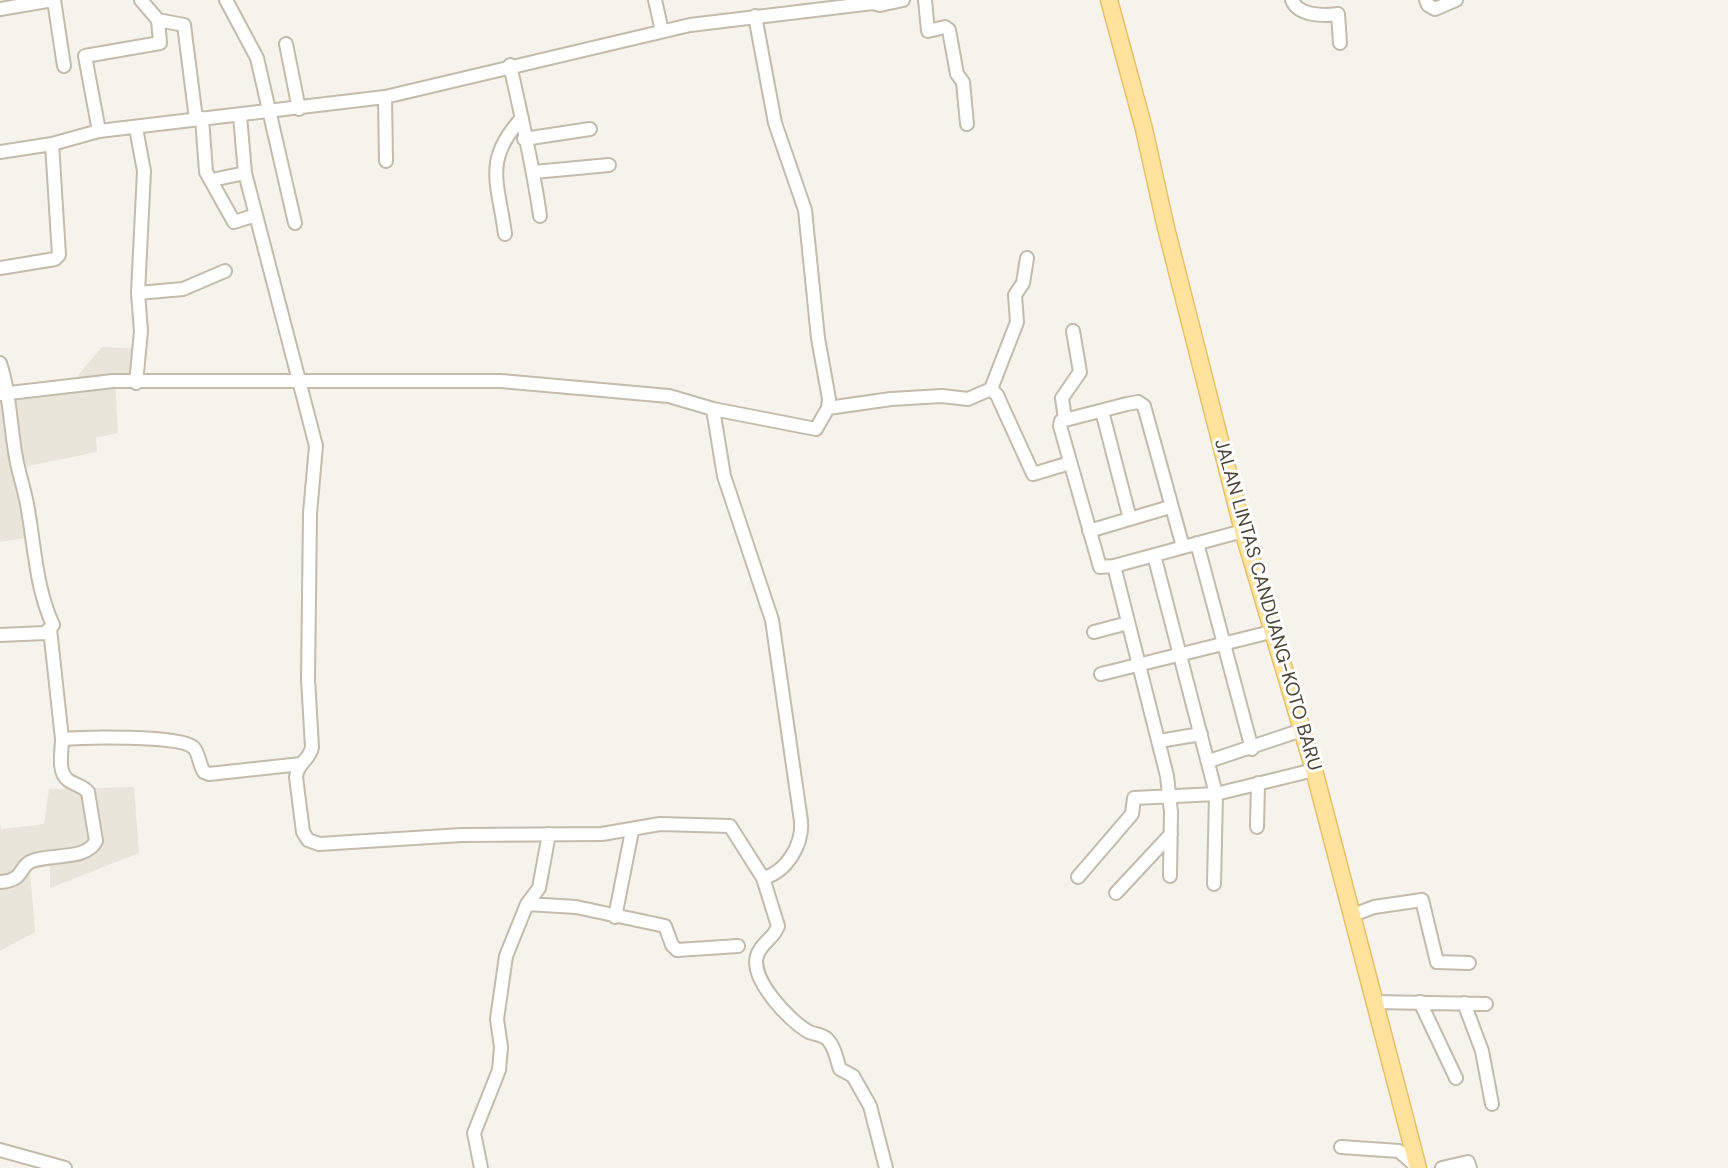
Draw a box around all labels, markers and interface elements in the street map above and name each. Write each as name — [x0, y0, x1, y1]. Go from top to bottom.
street label: JALAN LINTAS CANDUANG-KOTO BARU — [1209, 437, 1325, 773]

